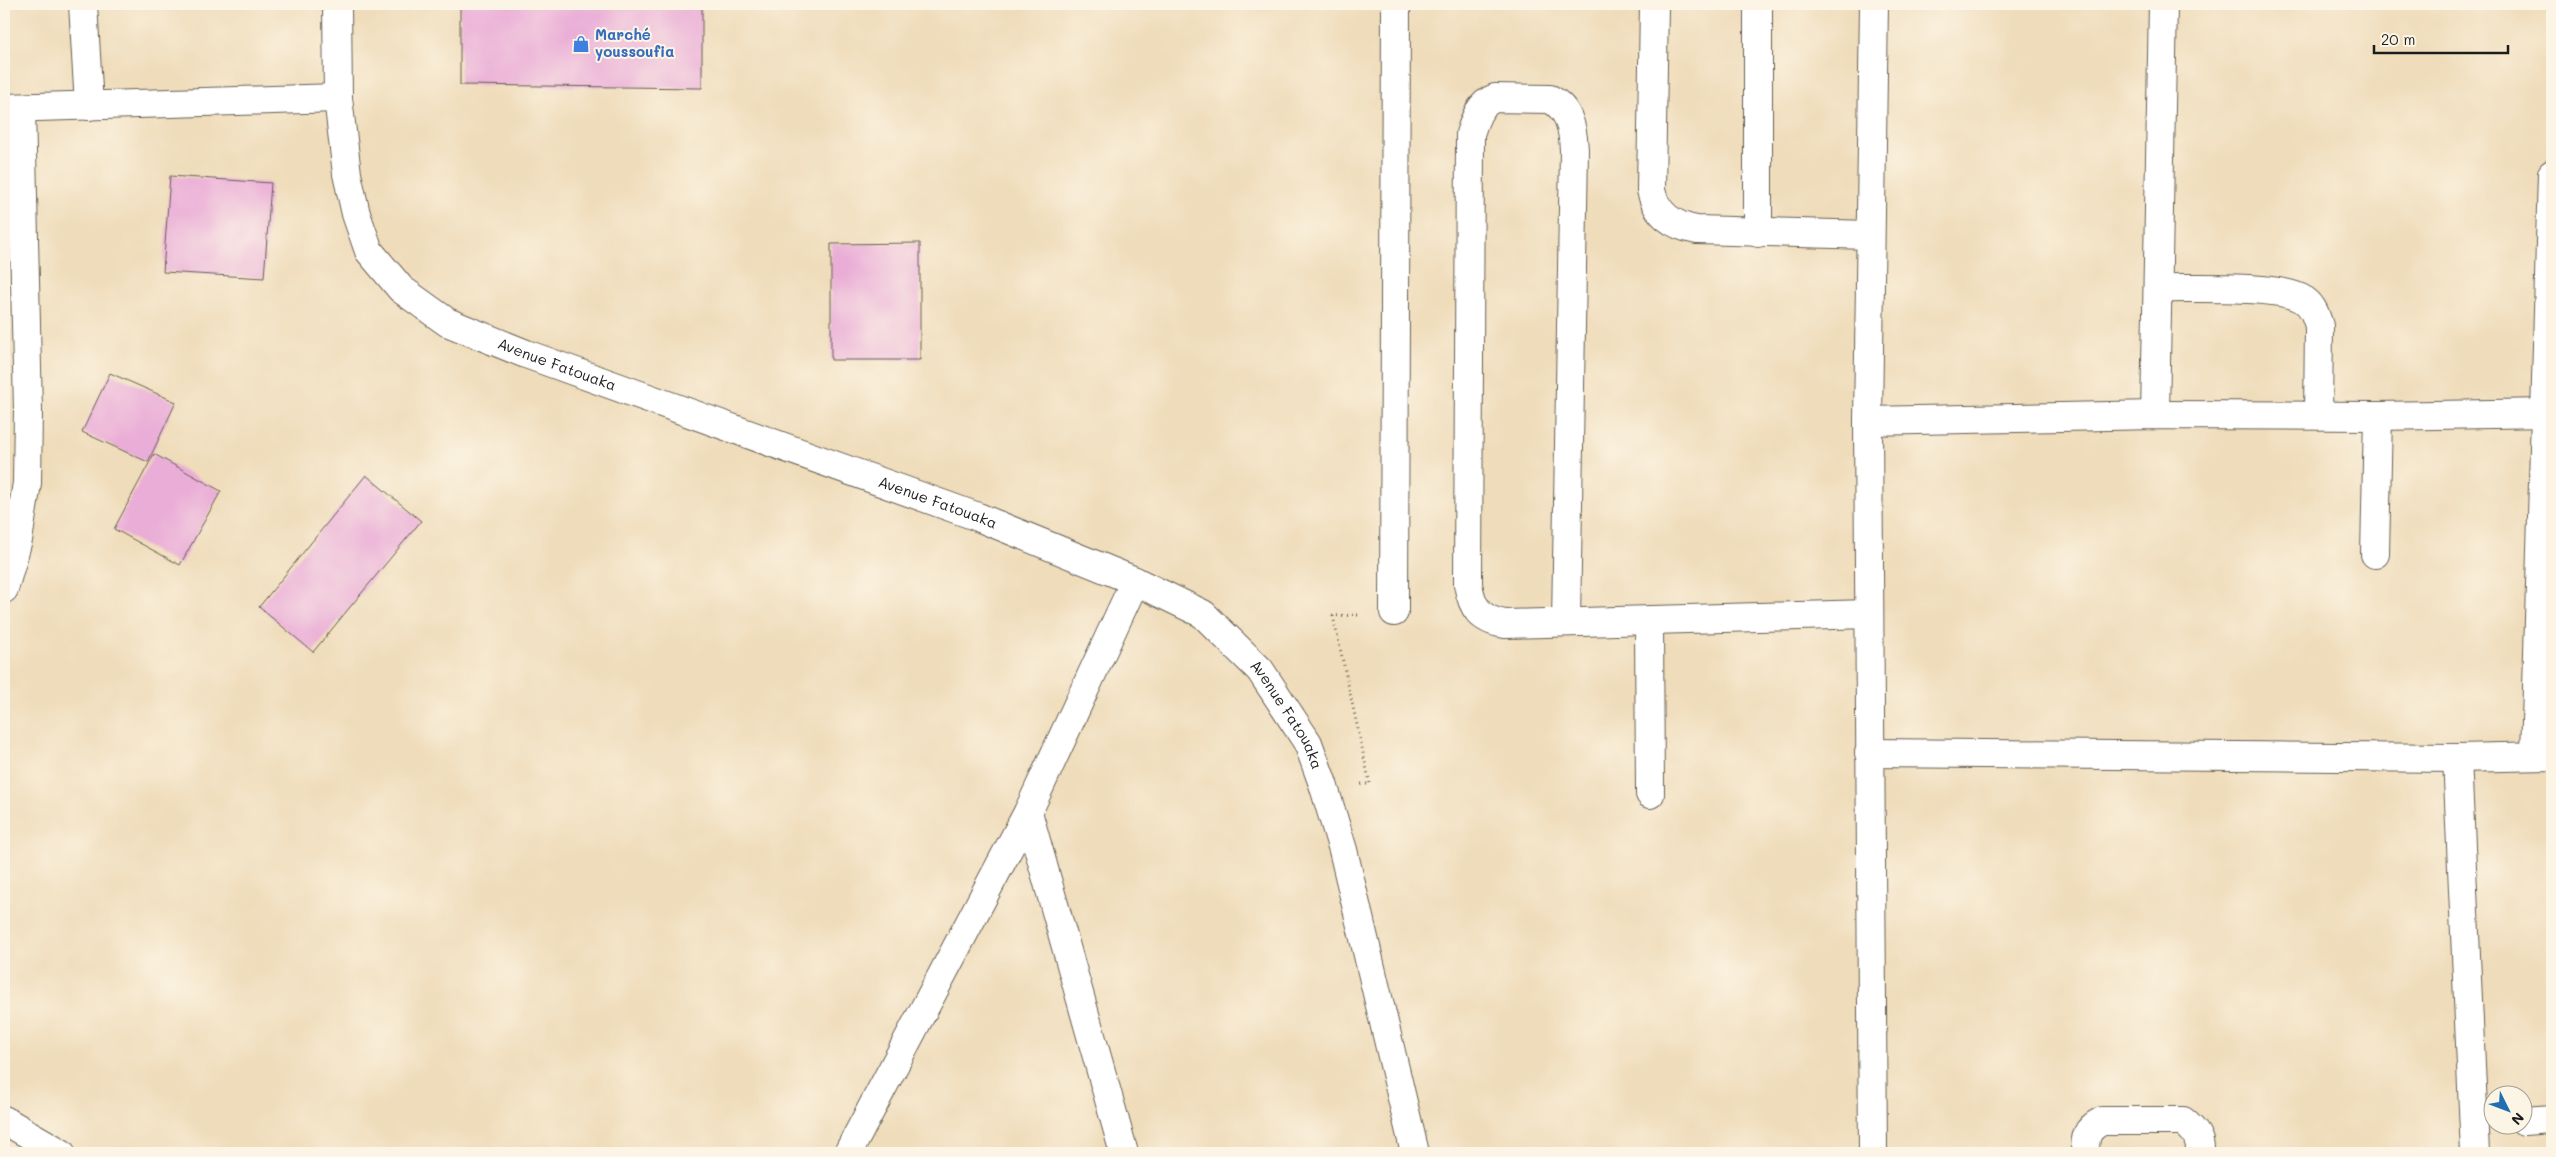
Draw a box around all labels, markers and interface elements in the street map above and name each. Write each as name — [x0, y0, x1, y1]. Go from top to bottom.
scale bar — [2374, 22, 2507, 54]
place label: Marché youssoufia — [595, 24, 674, 61]
text: 20 m — [2381, 29, 2415, 49]
shop icon: Marché youssoufia — [571, 34, 591, 54]
street label: Avenue Fatouaka — [495, 333, 619, 395]
street label: Avenue Fatouaka — [876, 471, 1000, 533]
street label: Avenue Fatouaka — [1246, 655, 1328, 772]
north arrow — [2484, 1084, 2534, 1134]
text: N — [2507, 1109, 2529, 1129]

